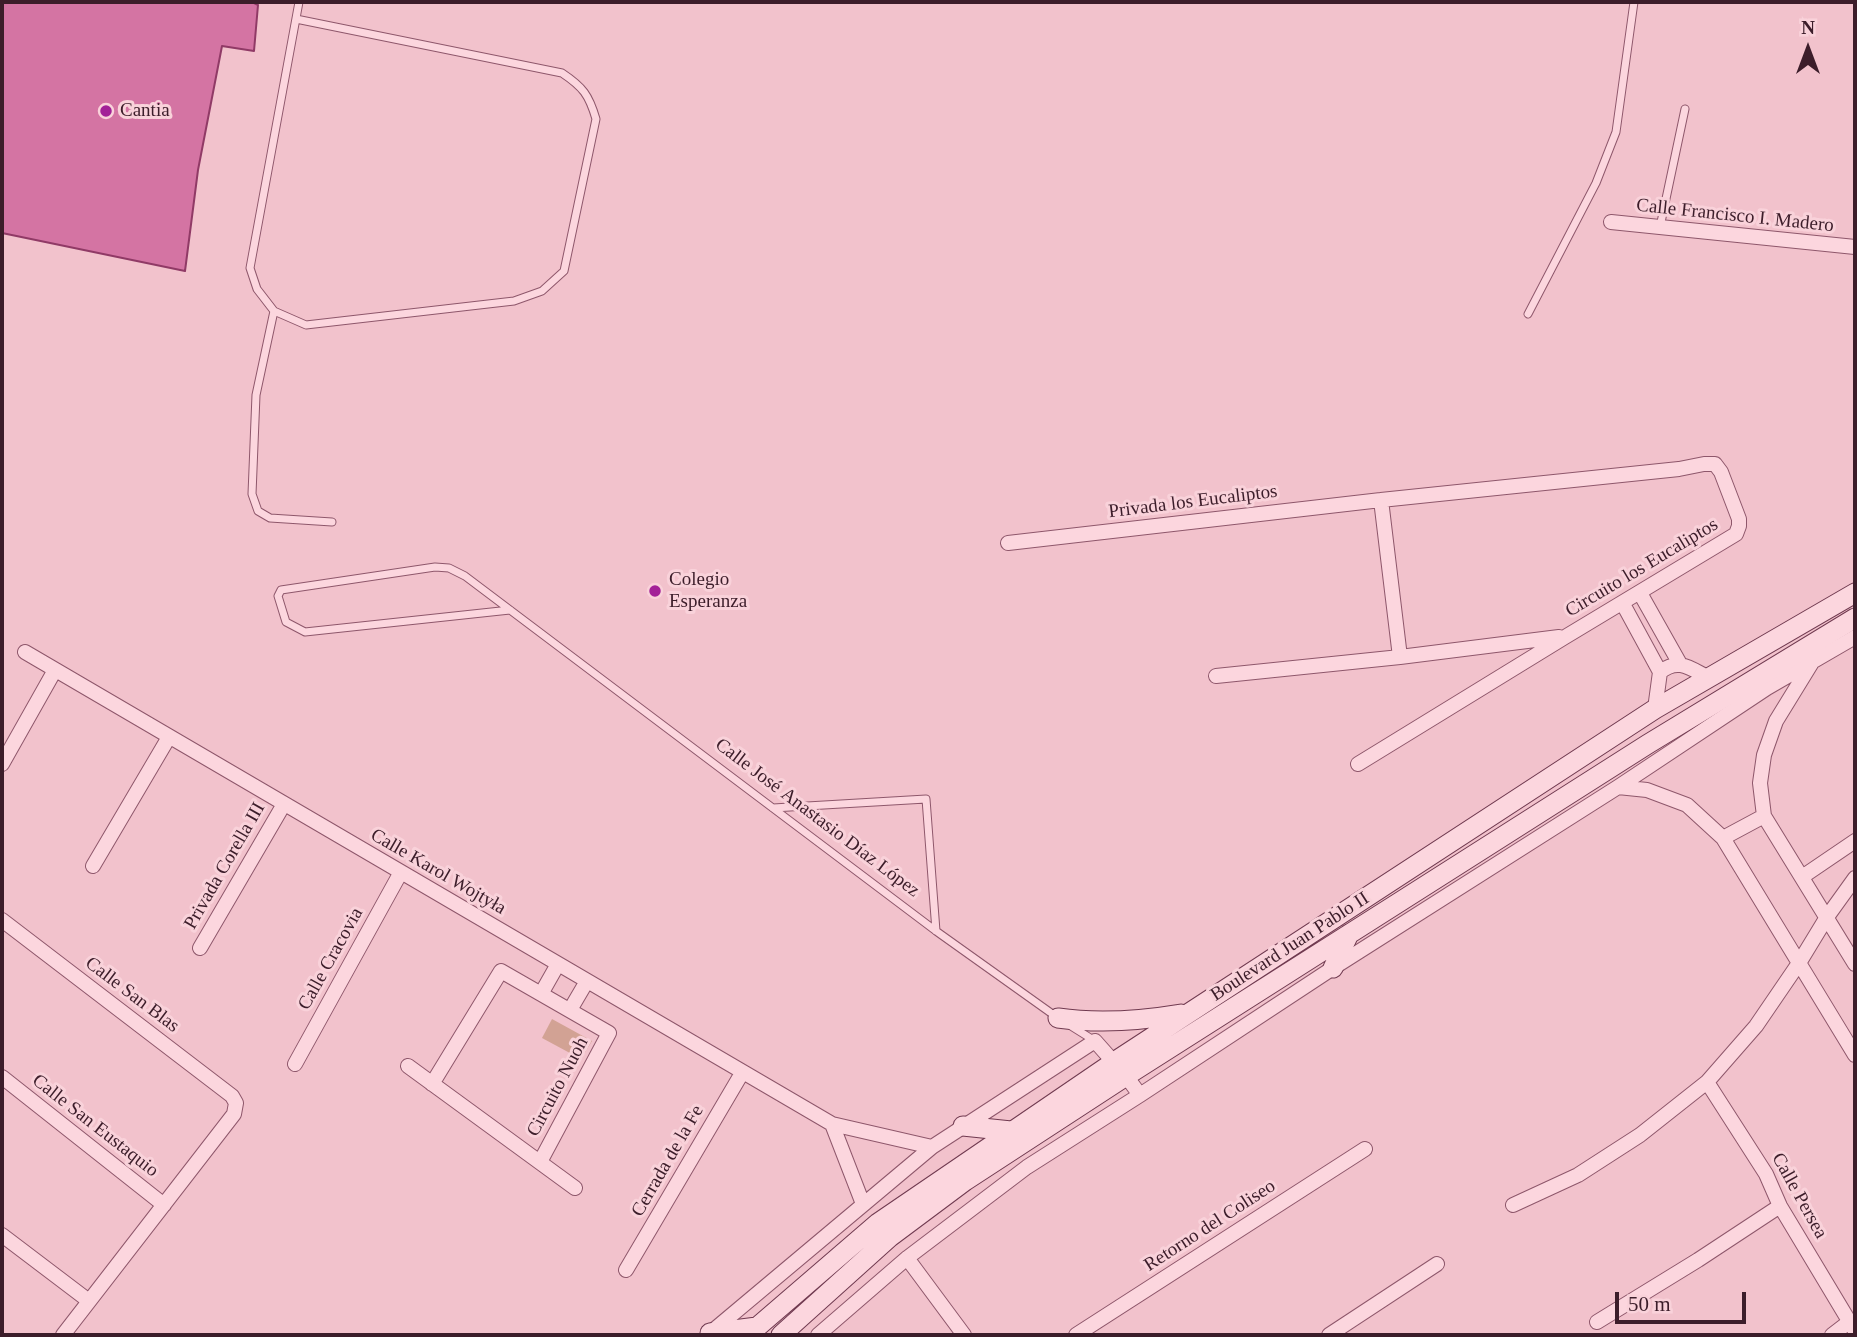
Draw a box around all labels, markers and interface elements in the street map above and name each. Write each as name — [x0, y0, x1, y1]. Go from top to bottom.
north arrow — [1773, 14, 1843, 84]
text: N — [1801, 17, 1815, 38]
place label: Cantia — [120, 100, 170, 122]
marker: Cantia — [98, 103, 114, 119]
street label: Calle Francisco I. Madero — [1635, 194, 1835, 238]
street label: Privada los Eucaliptos — [1107, 480, 1279, 524]
street label: Circuito los Eucaliptos — [1561, 513, 1723, 623]
place label: Colegio Esperanza — [669, 569, 747, 613]
marker: Colegio Esperanza — [647, 583, 663, 599]
street label: Calle José Anastasio Díaz López — [710, 734, 924, 902]
street label: Privada Corella III — [180, 799, 270, 933]
street label: Calle Karol Wojtyła — [366, 824, 510, 920]
street label: Boulevard Juan Pablo II — [1207, 887, 1373, 1007]
street label: Calle Cracovia — [294, 904, 368, 1014]
street label: Calle San Blas — [80, 952, 184, 1038]
street label: Circuito Nuoh — [522, 1033, 594, 1141]
street label: Calle San Eustaquio — [27, 1070, 163, 1182]
street label: Cerrada de la Fe — [627, 1101, 709, 1221]
street label: Calle Persea — [1766, 1149, 1832, 1243]
street label: Retorno del Coliseo — [1140, 1175, 1280, 1277]
scale bar — [1619, 1278, 1750, 1322]
text: 50 m — [1628, 1292, 1671, 1316]

